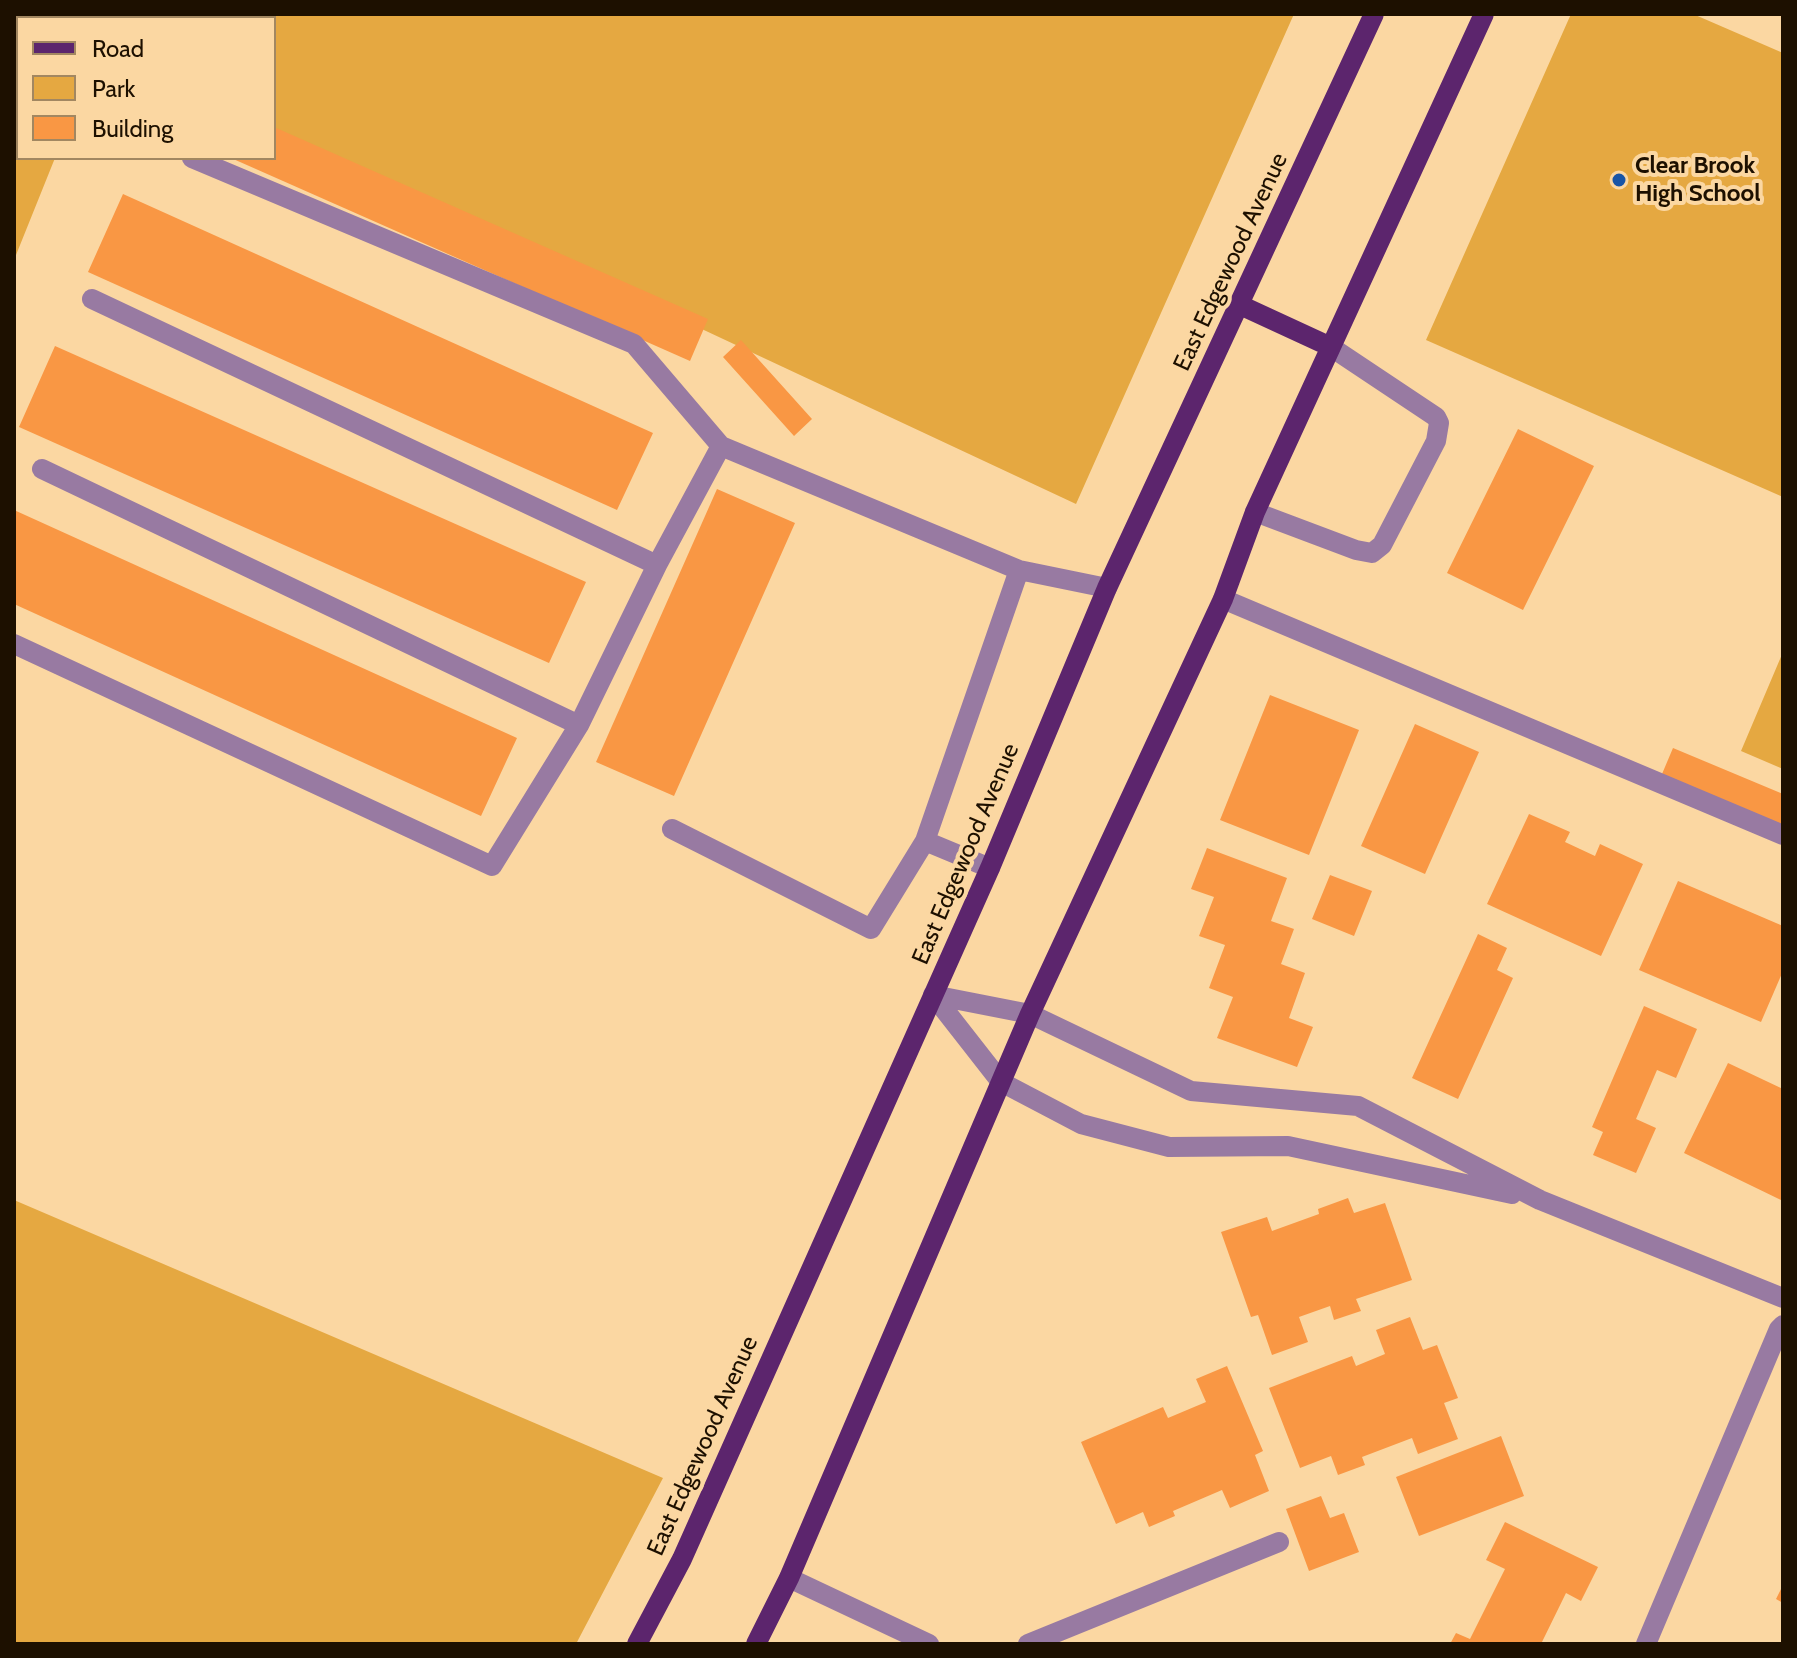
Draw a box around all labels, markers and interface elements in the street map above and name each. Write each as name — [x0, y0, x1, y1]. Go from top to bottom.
legend — [16, 16, 276, 160]
text: Road — [92, 34, 144, 63]
text: Park — [92, 74, 135, 103]
text: Building — [92, 114, 173, 143]
street label: East Edgewood Avenue — [1168, 148, 1294, 376]
place label: Clear Brook High School — [1635, 152, 1760, 208]
marker: Clear Brook High School — [1610, 171, 1628, 189]
street label: East Edgewood Avenue — [906, 739, 1026, 969]
street label: East Edgewood Avenue — [642, 1332, 764, 1560]

